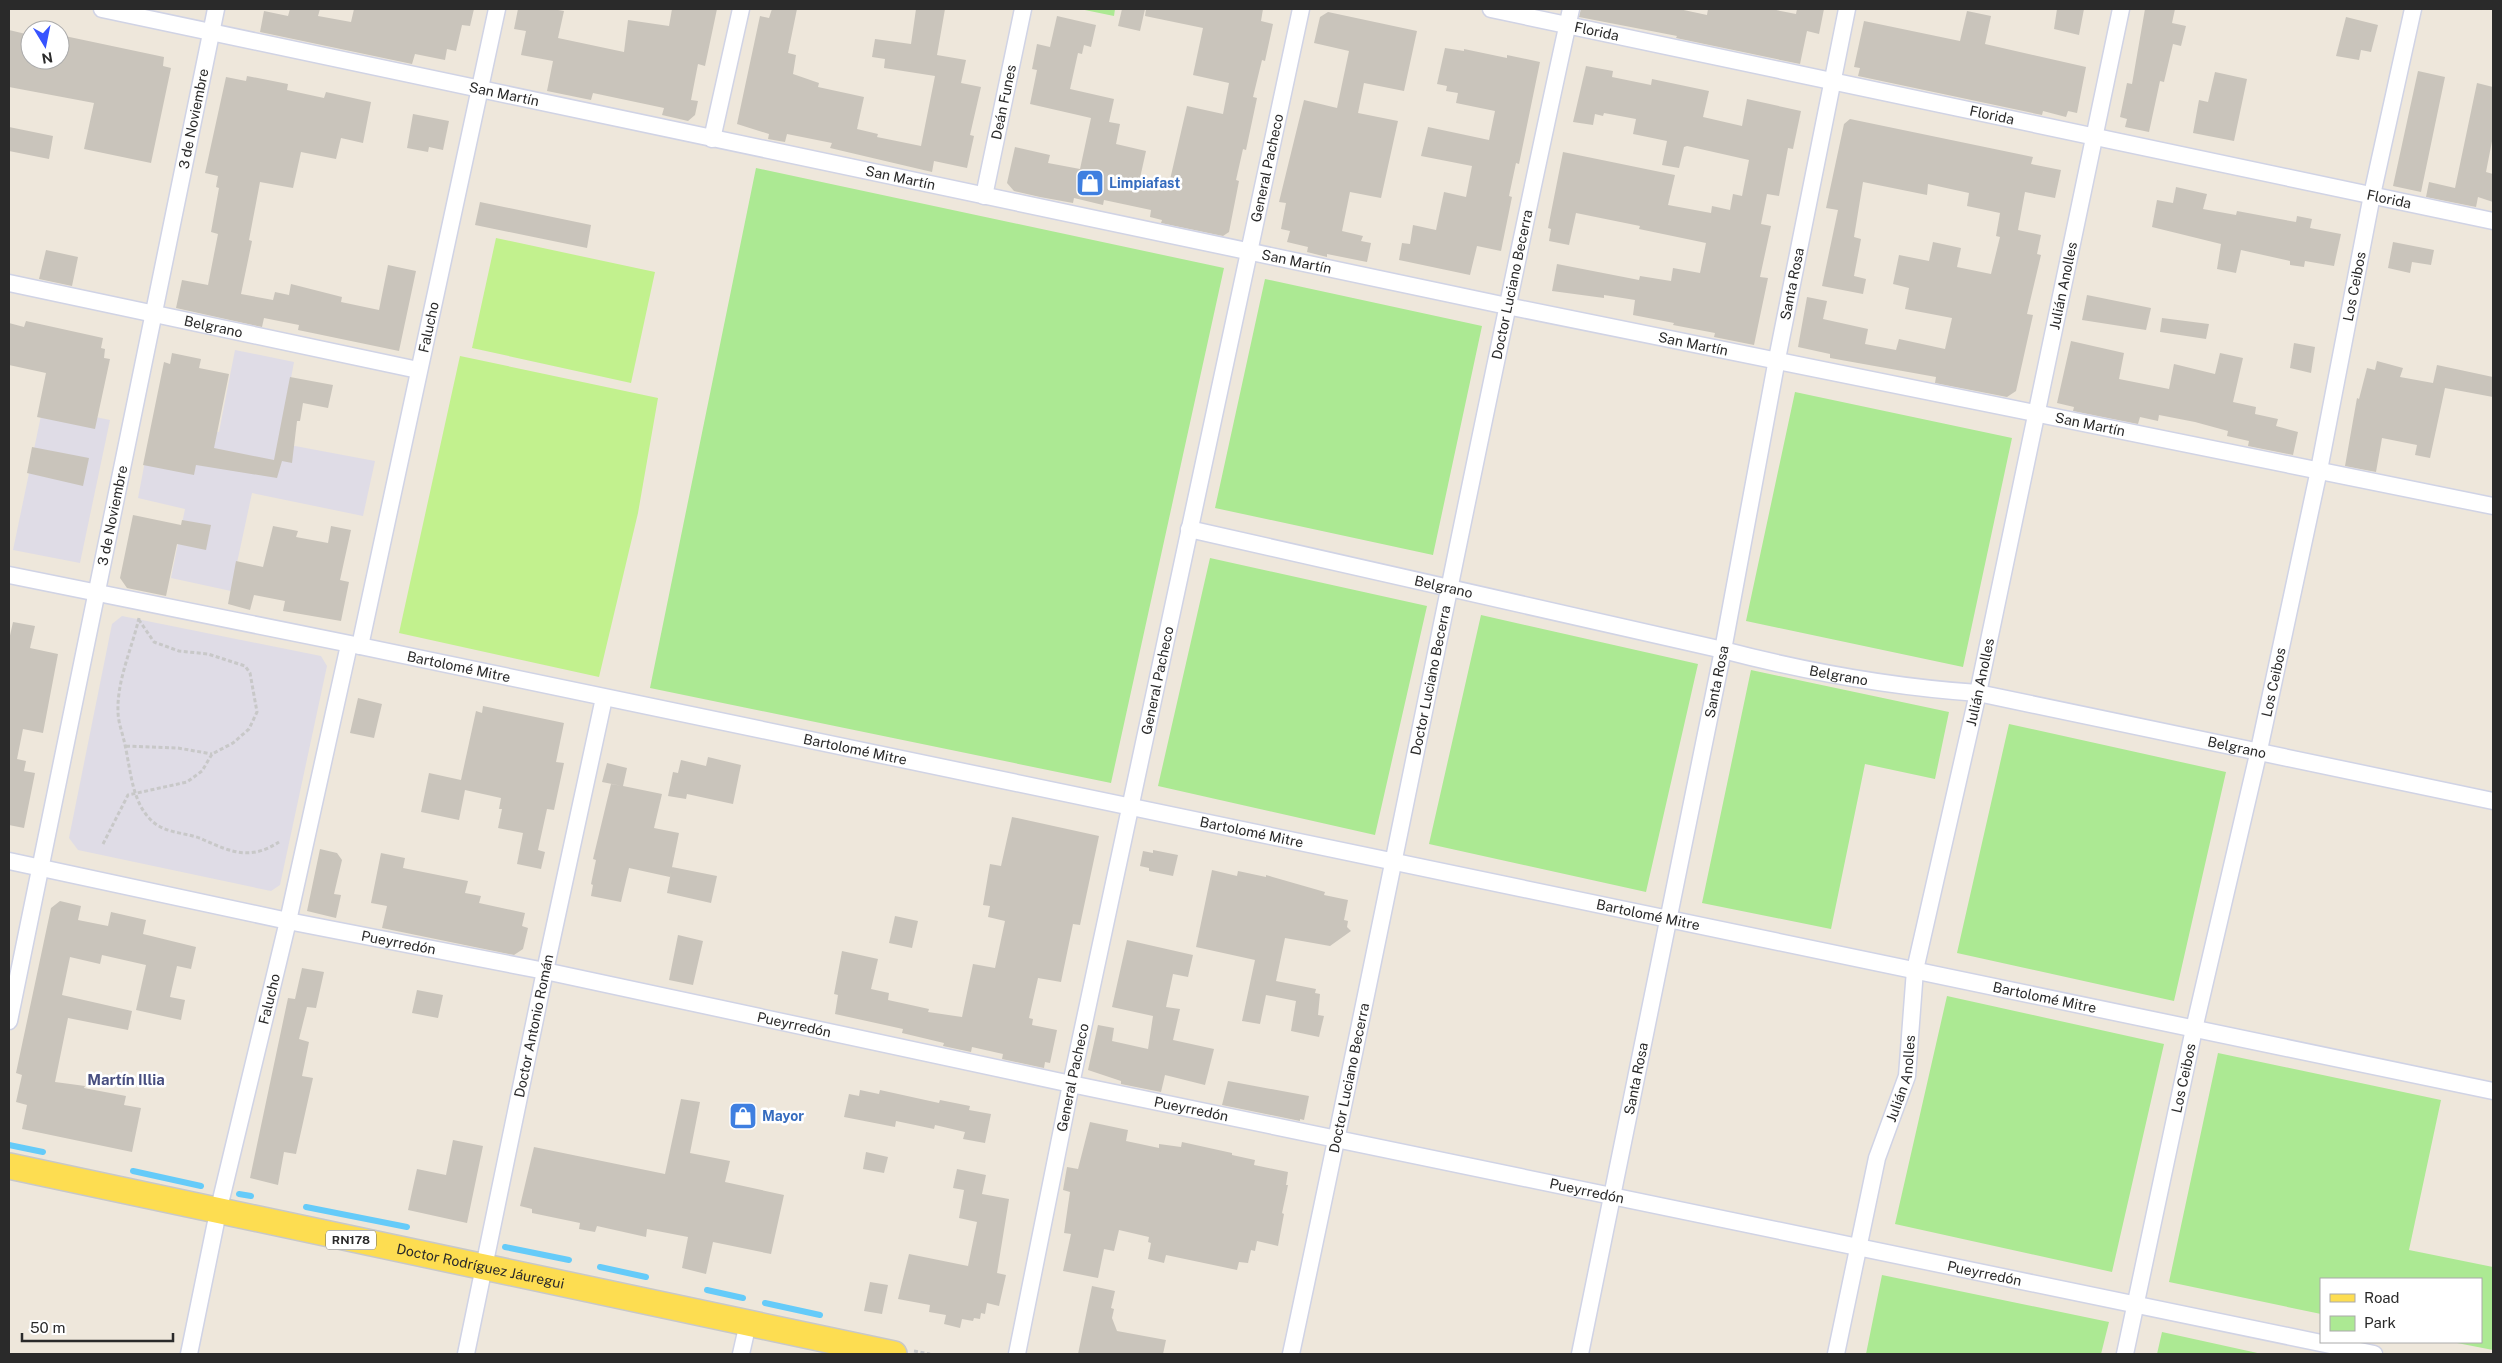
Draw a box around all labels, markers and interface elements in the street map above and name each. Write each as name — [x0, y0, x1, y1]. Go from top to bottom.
street label: Florida — [1573, 19, 1620, 44]
north arrow — [20, 20, 70, 70]
text: N — [40, 49, 54, 67]
street label: Deán Funes — [988, 63, 1019, 141]
street label: 3 de Noviembre — [175, 67, 212, 170]
street label: San Martín — [468, 79, 540, 109]
street label: Florida — [1968, 102, 2016, 127]
street label: General Pacheco — [1248, 112, 1286, 224]
street label: San Martín — [864, 163, 937, 193]
shop icon: Limpiafast — [1075, 168, 1105, 198]
place label: Limpiafast — [1109, 175, 1180, 191]
street label: Florida — [2365, 187, 2413, 212]
street label: Doctor Luciano Becerra — [1489, 208, 1536, 361]
street label: Julián Anolles — [2046, 240, 2080, 331]
street label: San Martín — [1260, 246, 1333, 277]
street label: Santa Rosa — [1777, 246, 1807, 321]
street label: Los Ceibos — [2340, 250, 2369, 323]
street label: Falucho — [415, 300, 442, 354]
street label: Belgrano — [183, 312, 244, 341]
street label: San Martín — [1657, 329, 1730, 359]
street label: San Martín — [2054, 409, 2126, 439]
street label: 3 de Noviembre — [94, 464, 130, 567]
street label: Belgrano — [1413, 572, 1474, 601]
street label: Doctor Luciano Becerra — [1407, 604, 1454, 757]
street label: General Pacheco — [1138, 625, 1177, 736]
street label: Julián Anolles — [1963, 637, 1997, 728]
street label: Santa Rosa — [1701, 644, 1732, 719]
street label: Los Ceibos — [2258, 646, 2289, 718]
street label: Bartolomé Mitre — [406, 648, 512, 685]
street label: Belgrano — [1808, 662, 1869, 688]
street label: Bartolomé Mitre — [802, 731, 909, 768]
street label: Belgrano — [2206, 733, 2268, 761]
street label: Bartolomé Mitre — [1198, 813, 1305, 851]
street label: Bartolomé Mitre — [1595, 896, 1701, 933]
street label: Pueyrredón — [360, 927, 437, 958]
street label: Doctor Antonio Román — [511, 953, 556, 1099]
street label: Falucho — [255, 972, 283, 1026]
street label: Bartolomé Mitre — [1991, 979, 2098, 1016]
street label: Doctor Luciano Becerra — [1326, 1002, 1372, 1154]
street label: Pueyrredón — [756, 1009, 833, 1040]
street label: General Pacheco — [1054, 1022, 1092, 1133]
street label: Julián Anolles — [1883, 1034, 1918, 1124]
street label: Santa Rosa — [1621, 1041, 1651, 1116]
street label: Los Ceibos — [2168, 1042, 2199, 1114]
district label: Martín Illia — [87, 1071, 165, 1088]
street label: Pueyrredón — [1153, 1093, 1230, 1124]
shop icon: Mayor — [728, 1101, 758, 1131]
place label: Mayor — [762, 1108, 804, 1124]
street label: Pueyrredón — [1548, 1175, 1625, 1206]
road number: RN178 — [326, 1230, 376, 1250]
street label: Doctor Rodríguez Jáuregui — [395, 1241, 566, 1292]
street label: Pueyrredón — [1946, 1258, 2023, 1289]
legend — [2320, 1278, 2482, 1343]
text: Road — [2364, 1289, 2400, 1306]
scale bar — [22, 1310, 174, 1342]
text: Park — [2364, 1314, 2396, 1331]
text: 50 m — [30, 1319, 65, 1336]

